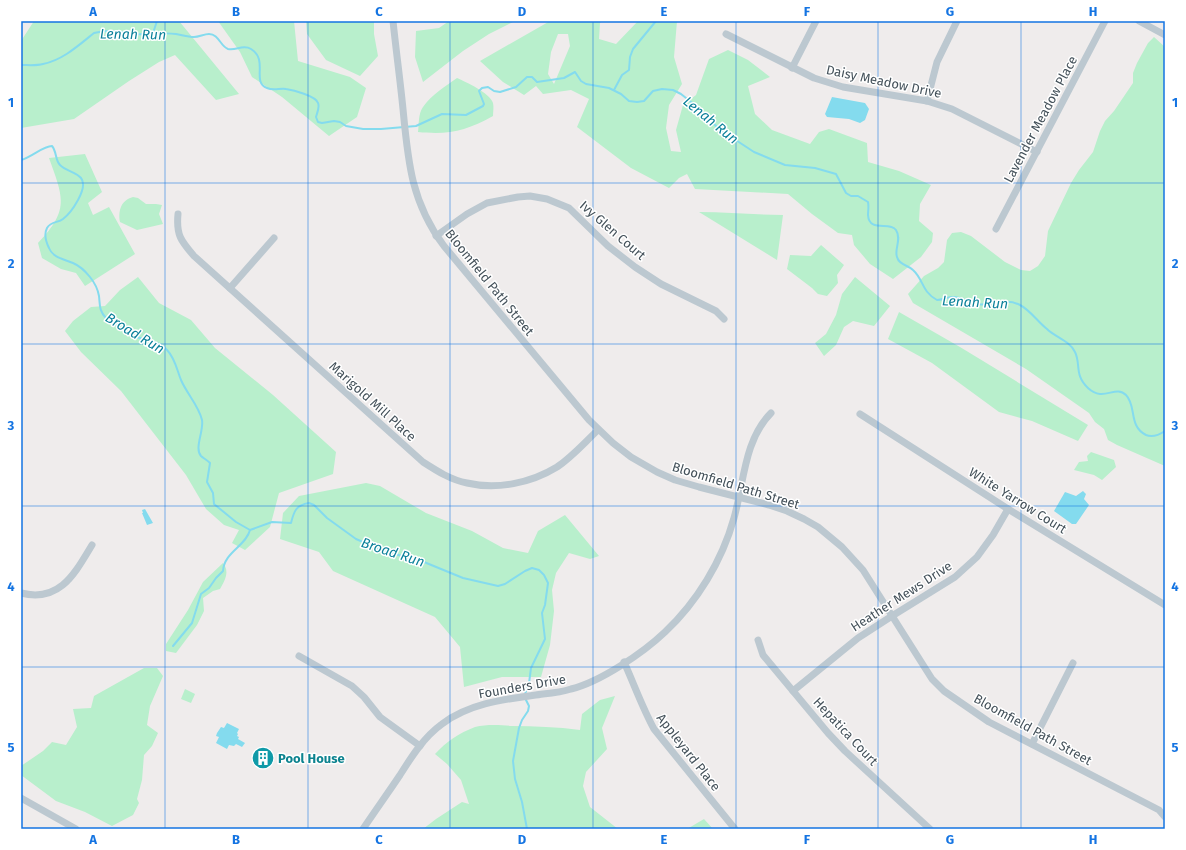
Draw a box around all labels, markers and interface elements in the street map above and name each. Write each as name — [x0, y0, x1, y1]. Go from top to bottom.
text: A — [88, 4, 97, 19]
text: B — [232, 4, 240, 19]
text: C — [375, 4, 383, 19]
text: D — [518, 4, 527, 19]
text: E — [661, 4, 668, 19]
text: F — [804, 4, 811, 19]
text: G — [946, 4, 954, 19]
text: H — [1089, 4, 1097, 19]
water label: Lenah Run — [100, 25, 166, 44]
street label: Lavender Meadow Place — [1001, 53, 1080, 185]
street label: Daisy Meadow Drive — [825, 62, 943, 101]
water label: Lenah Run — [680, 93, 742, 148]
text: 1 — [8, 95, 14, 110]
text: 1 — [1172, 95, 1178, 110]
street label: Ivy Glen Court — [577, 198, 649, 263]
street label: Bloomfield Path Street — [442, 226, 537, 339]
text: 2 — [8, 256, 15, 271]
text: 2 — [1172, 256, 1179, 271]
water label: Lenah Run — [941, 292, 1008, 313]
water label: Broad Run — [102, 309, 167, 358]
street label: Marigold Mill Place — [326, 359, 419, 444]
text: 3 — [7, 418, 15, 433]
text: 3 — [1171, 418, 1179, 433]
street label: Bloomfield Path Street — [670, 459, 802, 512]
street label: White Yarrow Court — [966, 464, 1070, 537]
water label: Broad Run — [359, 534, 427, 571]
street label: Heather Mews Drive — [848, 558, 955, 635]
text: 4 — [7, 579, 15, 594]
text: 4 — [1171, 579, 1179, 594]
street label: Founders Drive — [477, 671, 567, 702]
street label: Bloomfield Path Street — [971, 691, 1095, 768]
street label: Hepatica Court — [810, 694, 881, 769]
street label: Appleyard Place — [654, 711, 723, 794]
text: 5 — [8, 740, 15, 755]
text: 5 — [1172, 740, 1179, 755]
building icon: Pool House — [250, 745, 276, 771]
place label: Pool House — [278, 751, 345, 766]
text: A — [88, 832, 97, 847]
text: B — [232, 832, 240, 847]
text: C — [375, 832, 383, 847]
text: D — [518, 832, 527, 847]
text: E — [661, 832, 668, 847]
text: F — [804, 832, 811, 847]
text: G — [946, 832, 954, 847]
text: H — [1089, 832, 1097, 847]

